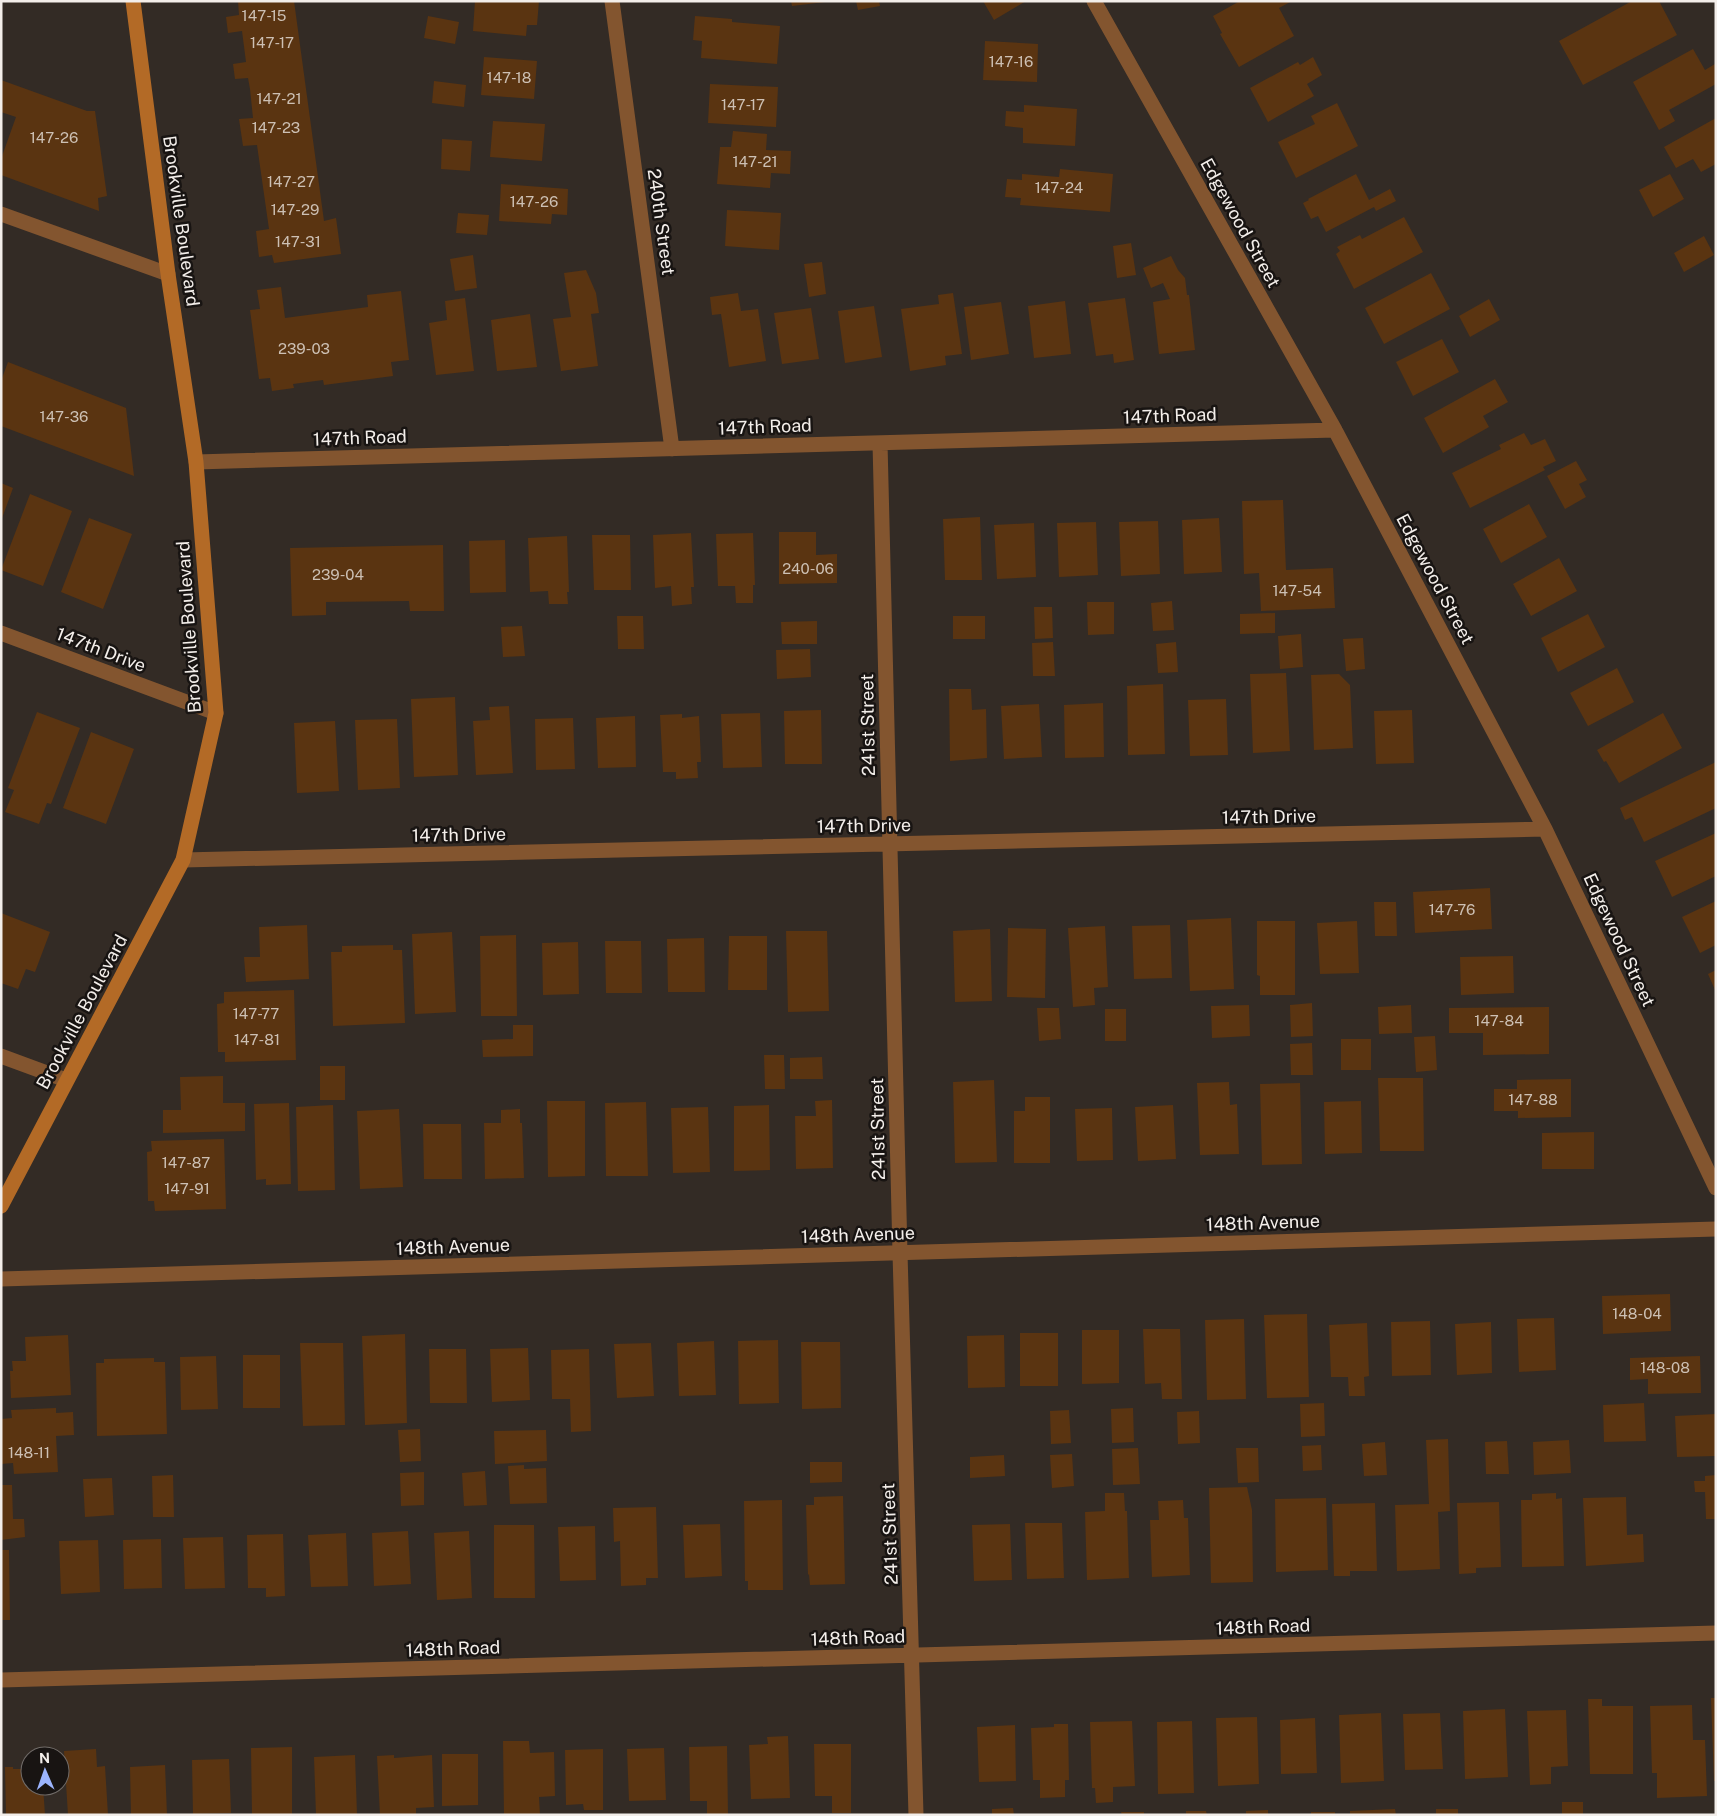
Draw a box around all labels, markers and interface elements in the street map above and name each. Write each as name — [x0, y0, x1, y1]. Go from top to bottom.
house number: 147-15 — [242, 7, 286, 24]
house number: 147-17 — [250, 34, 294, 51]
house number: 147-16 — [989, 53, 1033, 70]
house number: 147-18 — [487, 69, 531, 86]
house number: 147-21 — [256, 90, 302, 107]
house number: 147-17 — [721, 96, 765, 113]
house number: 147-23 — [252, 119, 300, 136]
house number: 147-26 — [30, 129, 78, 146]
street label: Brookville Boulevard — [159, 134, 204, 308]
house number: 147-21 — [732, 153, 778, 170]
street label: Edgewood Street — [1196, 154, 1285, 291]
street label: 240th Street — [644, 167, 679, 277]
house number: 147-27 — [267, 173, 315, 190]
house number: 147-24 — [1035, 179, 1083, 196]
house number: 147-26 — [510, 193, 558, 210]
house number: 147-29 — [271, 201, 319, 218]
house number: 147-31 — [275, 233, 321, 250]
house number: 239-03 — [278, 340, 330, 357]
street label: 147th Road — [1123, 403, 1217, 428]
house number: 147-36 — [40, 408, 88, 425]
street label: 147th Road — [718, 414, 812, 439]
street label: 147th Road — [313, 425, 407, 450]
street label: Edgewood Street — [1392, 510, 1479, 648]
street label: Brookville Boulevard — [172, 540, 205, 714]
house number: 240-06 — [782, 560, 834, 577]
house number: 239-04 — [312, 566, 364, 583]
house number: 147-54 — [1272, 582, 1322, 599]
street label: 147th Drive — [53, 623, 149, 676]
street label: 241st Street — [856, 674, 879, 776]
street label: 147th Drive — [1222, 805, 1316, 828]
street label: 147th Drive — [817, 814, 911, 837]
street label: 147th Drive — [412, 823, 506, 846]
street label: Edgewood Street — [1579, 870, 1660, 1010]
house number: 147-76 — [1429, 901, 1475, 918]
street label: Brookville Boulevard — [32, 931, 131, 1093]
house number: 147-77 — [233, 1005, 279, 1022]
house number: 147-84 — [1474, 1012, 1524, 1029]
house number: 147-81 — [234, 1031, 280, 1048]
street label: 241st Street — [866, 1078, 889, 1180]
house number: 147-88 — [1508, 1091, 1558, 1108]
house number: 147-87 — [162, 1154, 210, 1171]
house number: 147-91 — [164, 1180, 210, 1197]
street label: 148th Avenue — [1206, 1210, 1320, 1235]
street label: 148th Avenue — [801, 1222, 915, 1247]
street label: 148th Avenue — [396, 1234, 510, 1259]
house number: 148-04 — [1612, 1305, 1662, 1322]
house number: 148-08 — [1640, 1359, 1690, 1376]
house number: 148-11 — [8, 1444, 50, 1461]
street label: 241st Street — [877, 1483, 902, 1585]
street label: 148th Road — [1215, 1614, 1311, 1639]
street label: 148th Road — [810, 1625, 906, 1650]
street label: 148th Road — [405, 1636, 501, 1661]
north arrow — [20, 1746, 70, 1796]
text: N — [39, 1750, 50, 1766]

